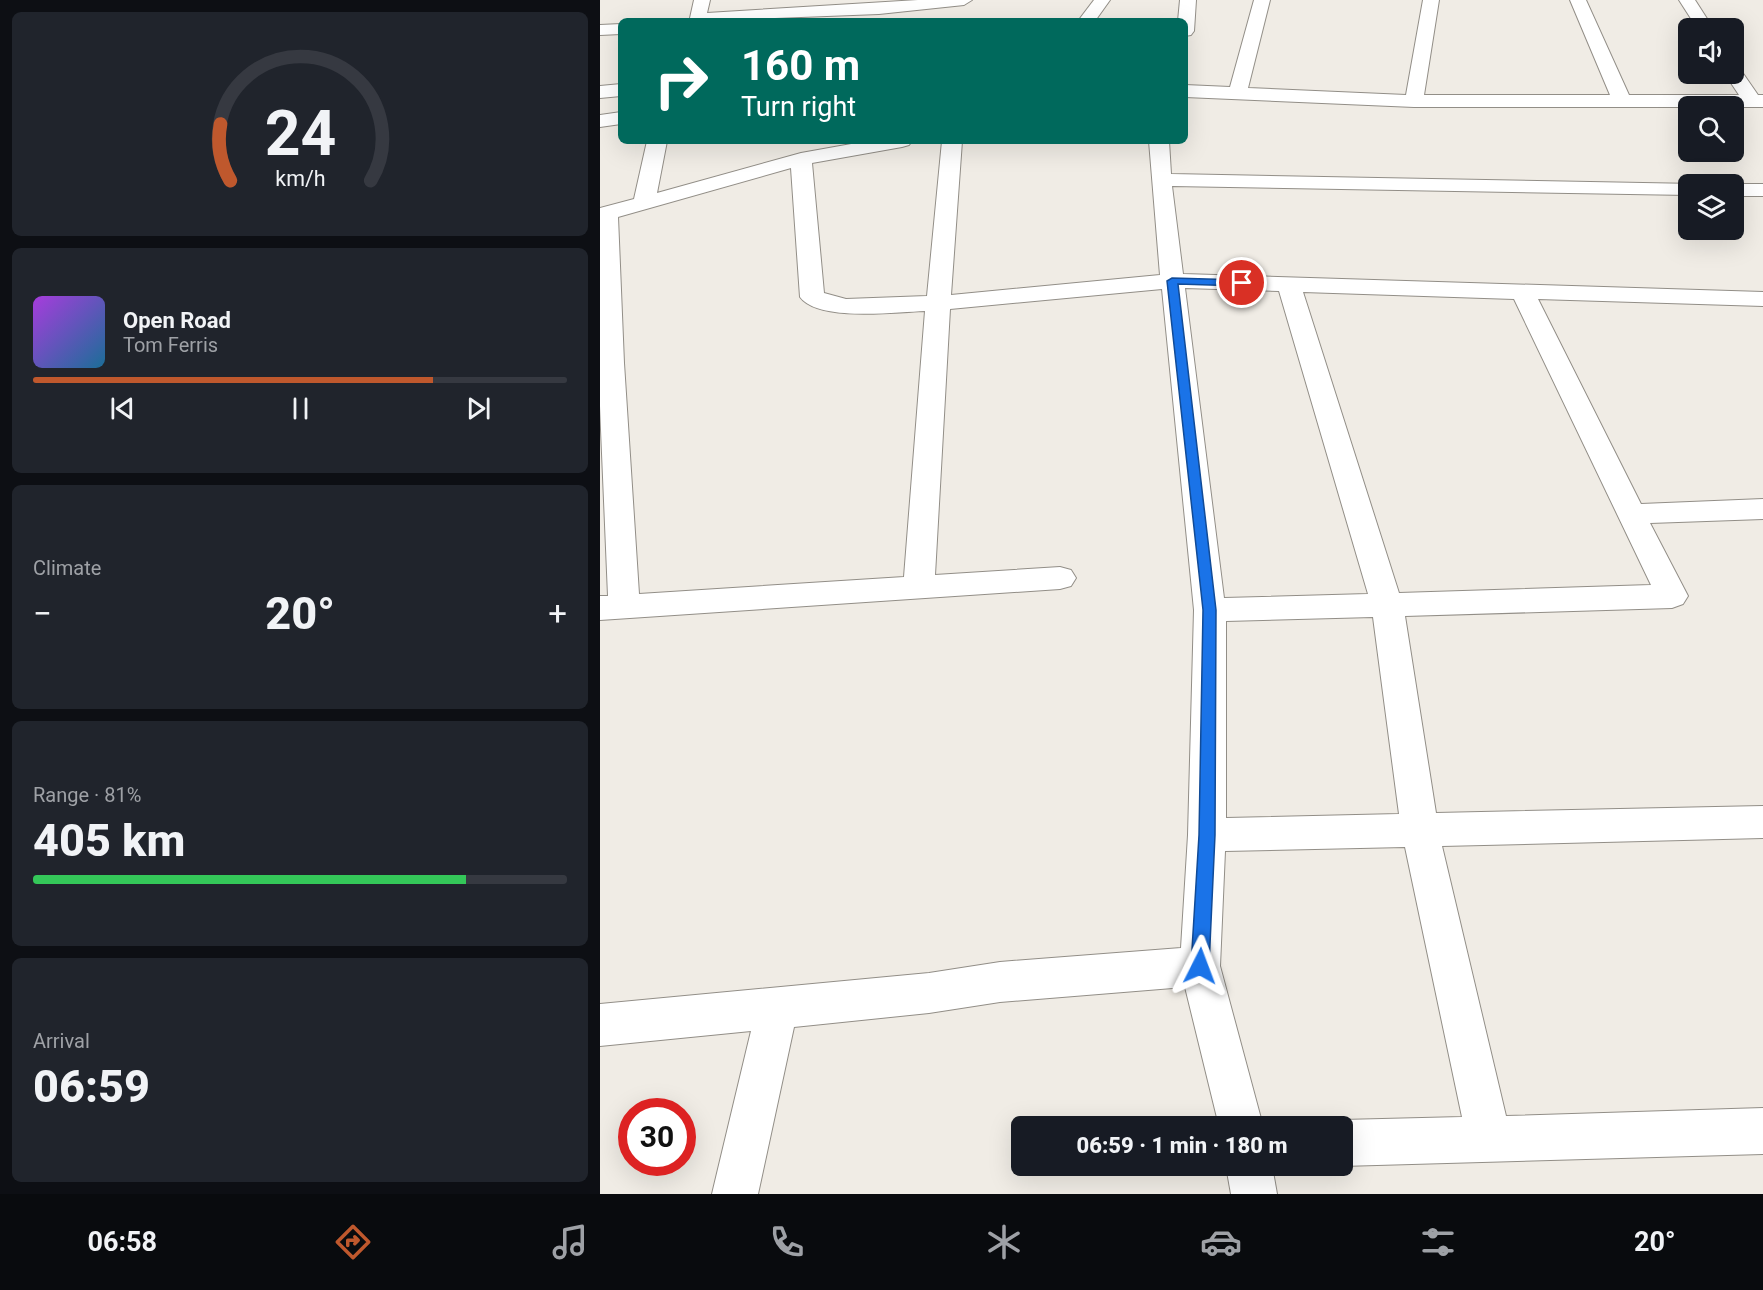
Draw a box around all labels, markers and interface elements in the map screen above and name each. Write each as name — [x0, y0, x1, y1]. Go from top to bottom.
map controls — [1678, 18, 1744, 240]
button: sound — [1678, 18, 1744, 84]
text: 160 m — [741, 41, 860, 90]
icon: right — [642, 42, 720, 120]
text: Turn right — [741, 91, 856, 123]
button: search — [1678, 96, 1744, 162]
text: 24 — [264, 97, 336, 170]
text: km/h — [275, 167, 325, 192]
button: layers — [1678, 174, 1744, 240]
pin — [1216, 257, 1267, 308]
icon: arrive — [1225, 266, 1258, 299]
text: Open Road — [123, 308, 231, 333]
text: Tom Ferris — [123, 333, 218, 357]
icon: previous — [106, 392, 139, 425]
icon: pause — [284, 392, 317, 425]
icon: next — [462, 392, 495, 425]
text: Climate — [33, 556, 101, 580]
text: 20° — [265, 587, 335, 640]
text: − — [33, 594, 52, 633]
text: + — [548, 594, 567, 633]
text: Range · 81% — [33, 783, 141, 807]
text: 405 km — [33, 814, 185, 867]
position arrow — [1168, 934, 1232, 998]
text: Arrival — [33, 1029, 90, 1053]
text: 06:59 — [33, 1060, 150, 1113]
speed limit sign: 30 — [618, 1098, 696, 1176]
text: 06:59 · 1 min · 180 m — [1077, 1133, 1287, 1158]
icon: directions — [332, 1221, 374, 1263]
icon: music — [549, 1221, 591, 1263]
icon: phone — [766, 1221, 808, 1263]
icon: climate — [983, 1221, 1025, 1263]
icon: car — [1200, 1221, 1242, 1263]
icon: filters — [1417, 1221, 1459, 1263]
text: 06:58 — [87, 1226, 157, 1258]
text: 20° — [1634, 1226, 1675, 1258]

